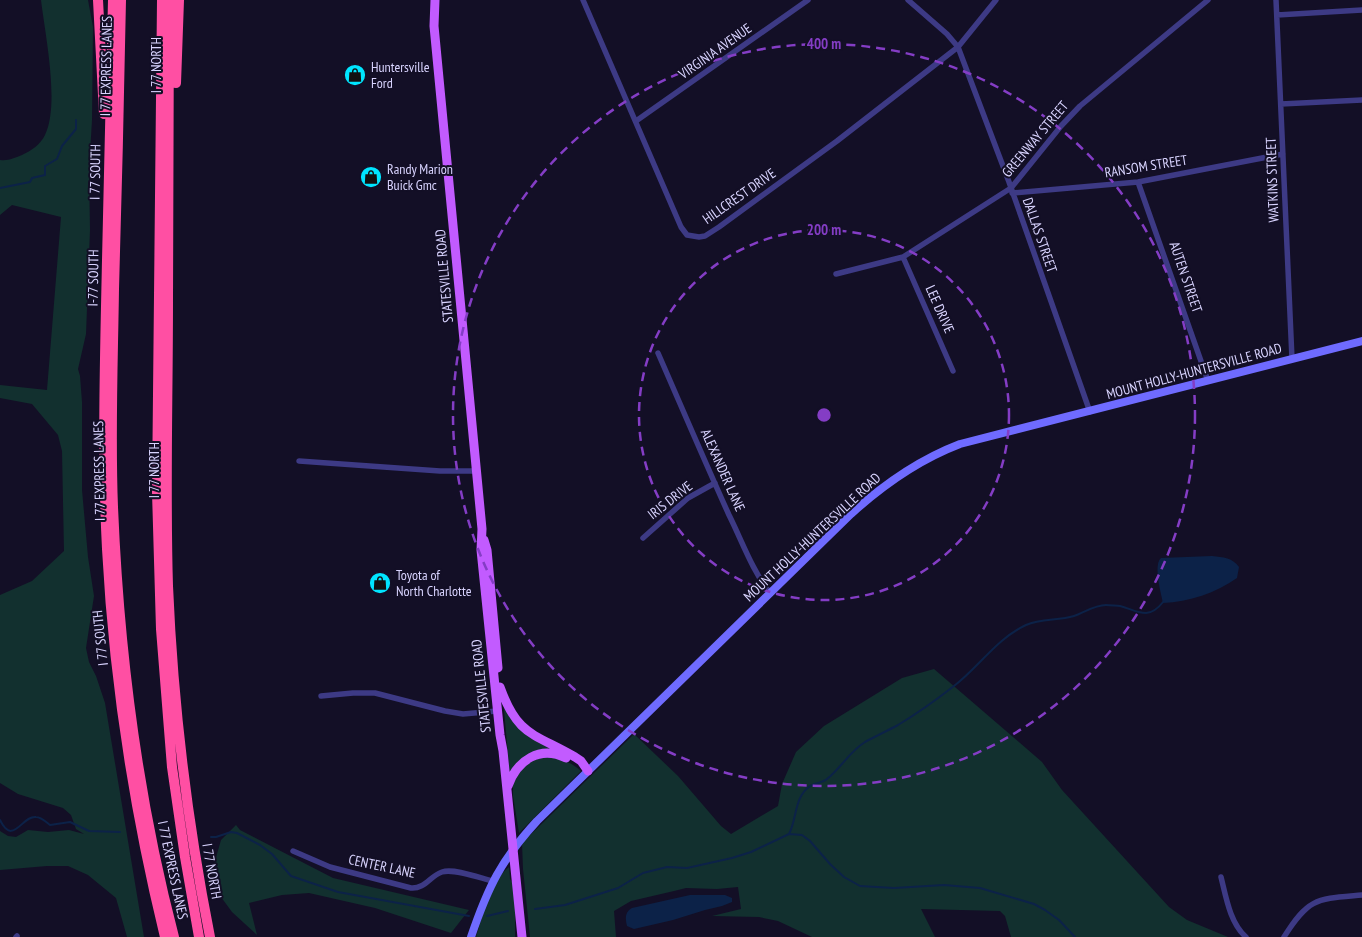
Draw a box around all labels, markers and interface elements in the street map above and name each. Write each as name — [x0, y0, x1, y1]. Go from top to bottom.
street label: I 77 EXPRESS LANES — [96, 16, 116, 116]
street label: VIRGINIA AVENUE — [674, 19, 755, 83]
text: 400 m — [807, 34, 841, 53]
street label: I 77 NORTH — [147, 37, 165, 93]
place label: Huntersville Ford — [371, 58, 430, 92]
shop icon: Huntersville Ford — [343, 63, 367, 87]
street label: GREENWAY STREET — [998, 97, 1073, 181]
street label: WATKINS STREET — [1261, 136, 1282, 223]
street label: I 77 SOUTH — [86, 144, 104, 200]
street label: RANSOM STREET — [1103, 150, 1189, 181]
place label: Randy Marion Buick Gmc — [387, 160, 453, 194]
street label: HILLCREST DRIVE — [699, 164, 779, 228]
shop icon: Randy Marion Buick Gmc — [359, 165, 383, 189]
street label: DALLAS STREET — [1019, 195, 1061, 276]
text: 200 m — [807, 220, 841, 239]
street label: STATESVILLE ROAD — [431, 229, 457, 323]
street label: AUTEN STREET — [1165, 239, 1207, 316]
street label: I-77 SOUTH — [84, 249, 102, 307]
street label: LEE DRIVE — [921, 282, 959, 336]
street label: MOUNT HOLLY-HUNTERSVILLE ROAD — [1104, 339, 1284, 403]
centre of rings — [815, 406, 833, 424]
street label: I 77 EXPRESS LANES — [89, 421, 109, 521]
street label: ALEXANDER LANE — [697, 426, 749, 514]
street label: I 77 NORTH — [145, 442, 163, 498]
street label: MOUNT HOLLY-HUNTERSVILLE ROAD — [740, 469, 884, 605]
street label: IRIS DRIVE — [644, 477, 696, 523]
place label: Toyota of North Charlotte — [396, 566, 472, 600]
shop icon: Toyota of North Charlotte — [368, 571, 392, 595]
street label: I 77 SOUTH — [88, 609, 112, 667]
street label: STATESVILLE ROAD — [467, 639, 495, 733]
street label: I 77 EXPRESS LANES — [154, 819, 192, 921]
street label: I 77 NORTH — [198, 842, 226, 900]
street label: CENTER LANE — [347, 850, 417, 882]

